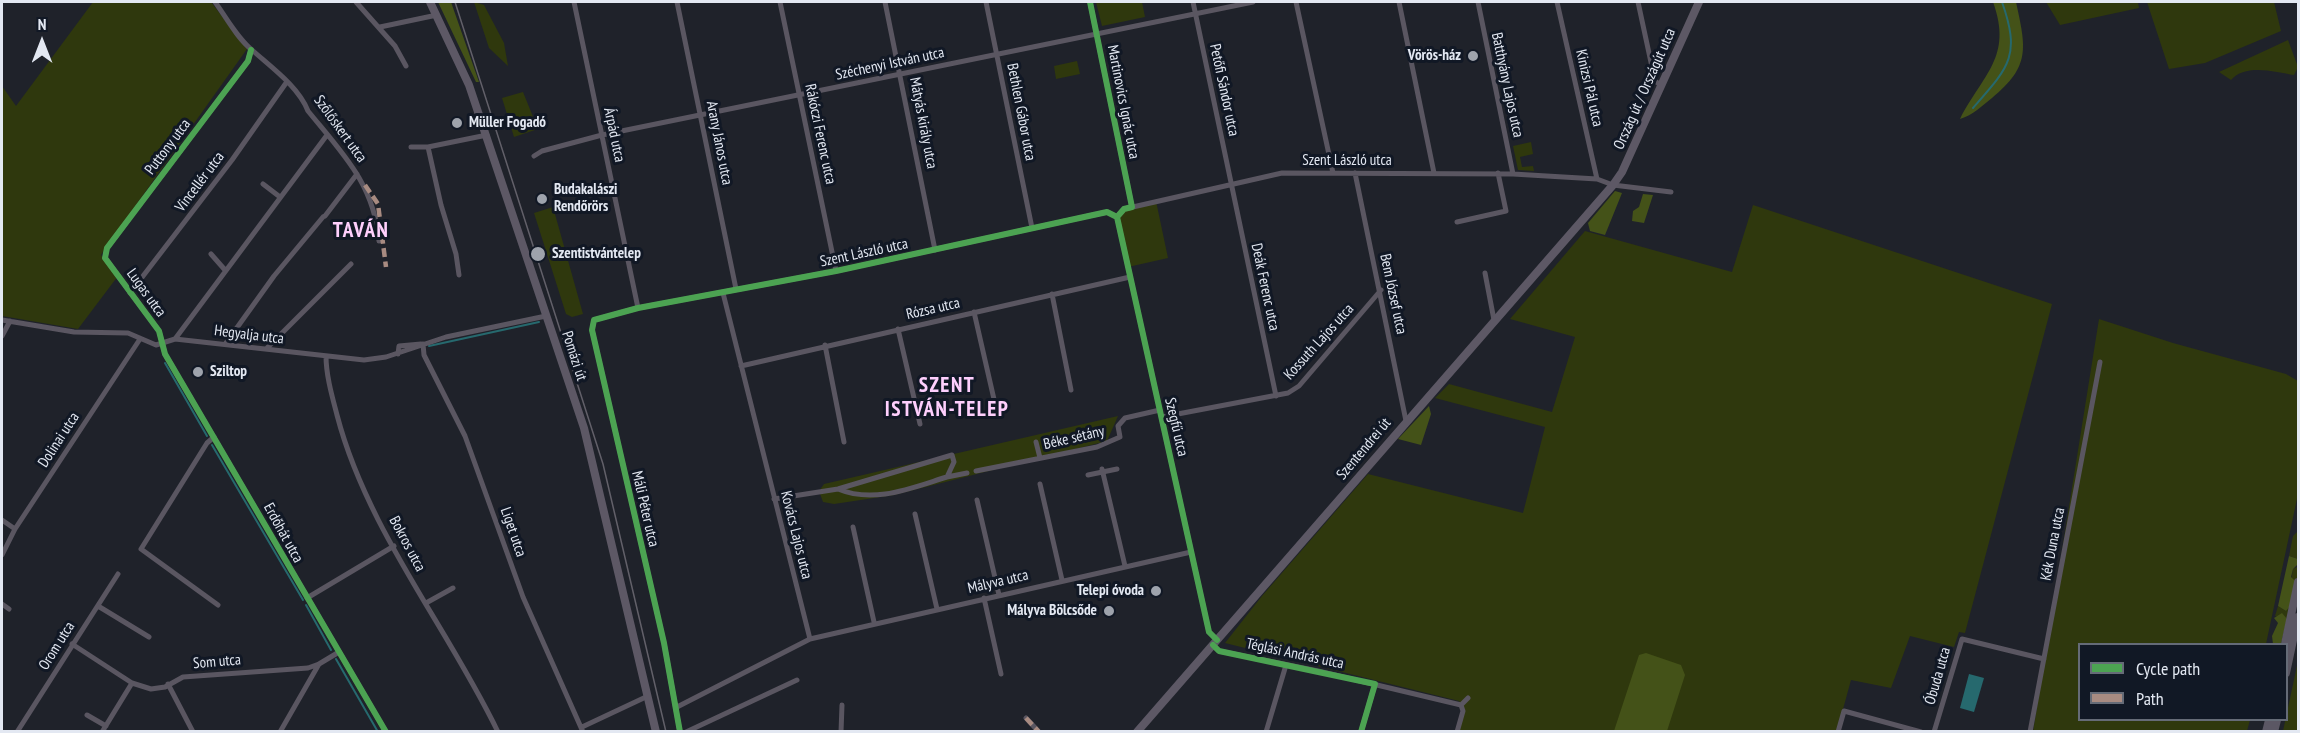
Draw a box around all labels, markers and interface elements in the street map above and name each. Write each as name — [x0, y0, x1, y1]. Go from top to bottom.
north arrow — [12, 12, 72, 72]
text: N — [38, 14, 46, 34]
street label: Ország út / Országút utca — [1610, 26, 1680, 152]
street label: Batthyány Lajos utca — [1487, 31, 1527, 139]
street label: Petőfi Sándor utca — [1205, 42, 1243, 138]
street label: Martinovics Ignác utca — [1103, 43, 1143, 161]
street label: Széchenyi István utca — [834, 44, 946, 84]
place label: Vörös-ház — [1408, 47, 1461, 65]
street label: Kinizsi Pál utca — [1571, 48, 1607, 128]
marker: Vörös-ház — [1466, 49, 1480, 63]
street label: Bethlen Gábor utca — [1003, 62, 1039, 162]
street label: Mátyás király utca — [905, 76, 941, 170]
street label: Rákóczi Ferenc utca — [801, 82, 839, 186]
street label: Szőlőskert utca — [310, 92, 370, 166]
street label: Arany János utca — [702, 99, 736, 187]
street label: Árpád utca — [599, 106, 629, 164]
place label: Müller Fogadó — [469, 114, 546, 132]
street label: Puttony utca — [141, 116, 195, 178]
marker: Müller Fogadó — [450, 116, 464, 130]
street label: Vincellér utca — [172, 148, 228, 216]
street label: Szent László utca — [1302, 152, 1392, 170]
place label: Budakalászi Rendőrörs — [554, 181, 617, 216]
marker: Budakalászi Rendőrörs — [535, 192, 549, 206]
district label: TAVÁN — [333, 218, 389, 244]
street label: Szent László utca — [818, 235, 910, 271]
street label: Deák Ferenc utca — [1247, 242, 1283, 332]
marker: Szentistvántelep — [529, 245, 547, 263]
place label: Szentistvántelep — [552, 245, 641, 263]
street label: Bem József utca — [1376, 252, 1410, 336]
street label: Lugas utca — [123, 265, 169, 321]
street label: Rózsa utca — [904, 294, 962, 324]
street label: Kossuth Lajos utca — [1280, 300, 1358, 384]
street label: Hegyalja utca — [213, 322, 285, 348]
street label: Pomázi út — [558, 329, 590, 383]
place label: Sziltop — [210, 363, 247, 381]
marker: Sziltop — [191, 365, 205, 379]
district label: SZENT ISTVÁN-TELEP — [885, 373, 1009, 423]
street label: Szegfű utca — [1161, 396, 1191, 458]
street label: Dolinai utca — [35, 409, 83, 471]
street label: Szentendrei út — [1333, 414, 1395, 484]
street label: Béke sétány — [1042, 422, 1106, 454]
street label: Máli Péter utca — [628, 469, 662, 549]
street label: Kovács Lajos utca — [776, 489, 816, 581]
street label: Erdőhát utca — [259, 500, 307, 566]
street label: Liget utca — [496, 505, 530, 559]
street label: Kék Duna utca — [2037, 506, 2069, 582]
street label: Bokros utca — [385, 513, 429, 575]
street label: Mályva utca — [966, 566, 1030, 598]
place label: Telepi óvoda — [1077, 582, 1144, 600]
marker: Telepi óvoda — [1149, 584, 1163, 598]
place label: Mályva Bölcsőde — [1007, 602, 1097, 620]
marker: Mályva Bölcsőde — [1102, 604, 1116, 618]
street label: Orom utca — [35, 618, 79, 674]
street label: Téglási András utca — [1245, 635, 1345, 673]
legend — [2078, 643, 2288, 721]
street label: Óbuda utca — [1921, 645, 1955, 707]
street label: Som utca — [192, 651, 242, 673]
text: Cycle path — [2136, 657, 2200, 680]
text: Path — [2136, 687, 2164, 710]

